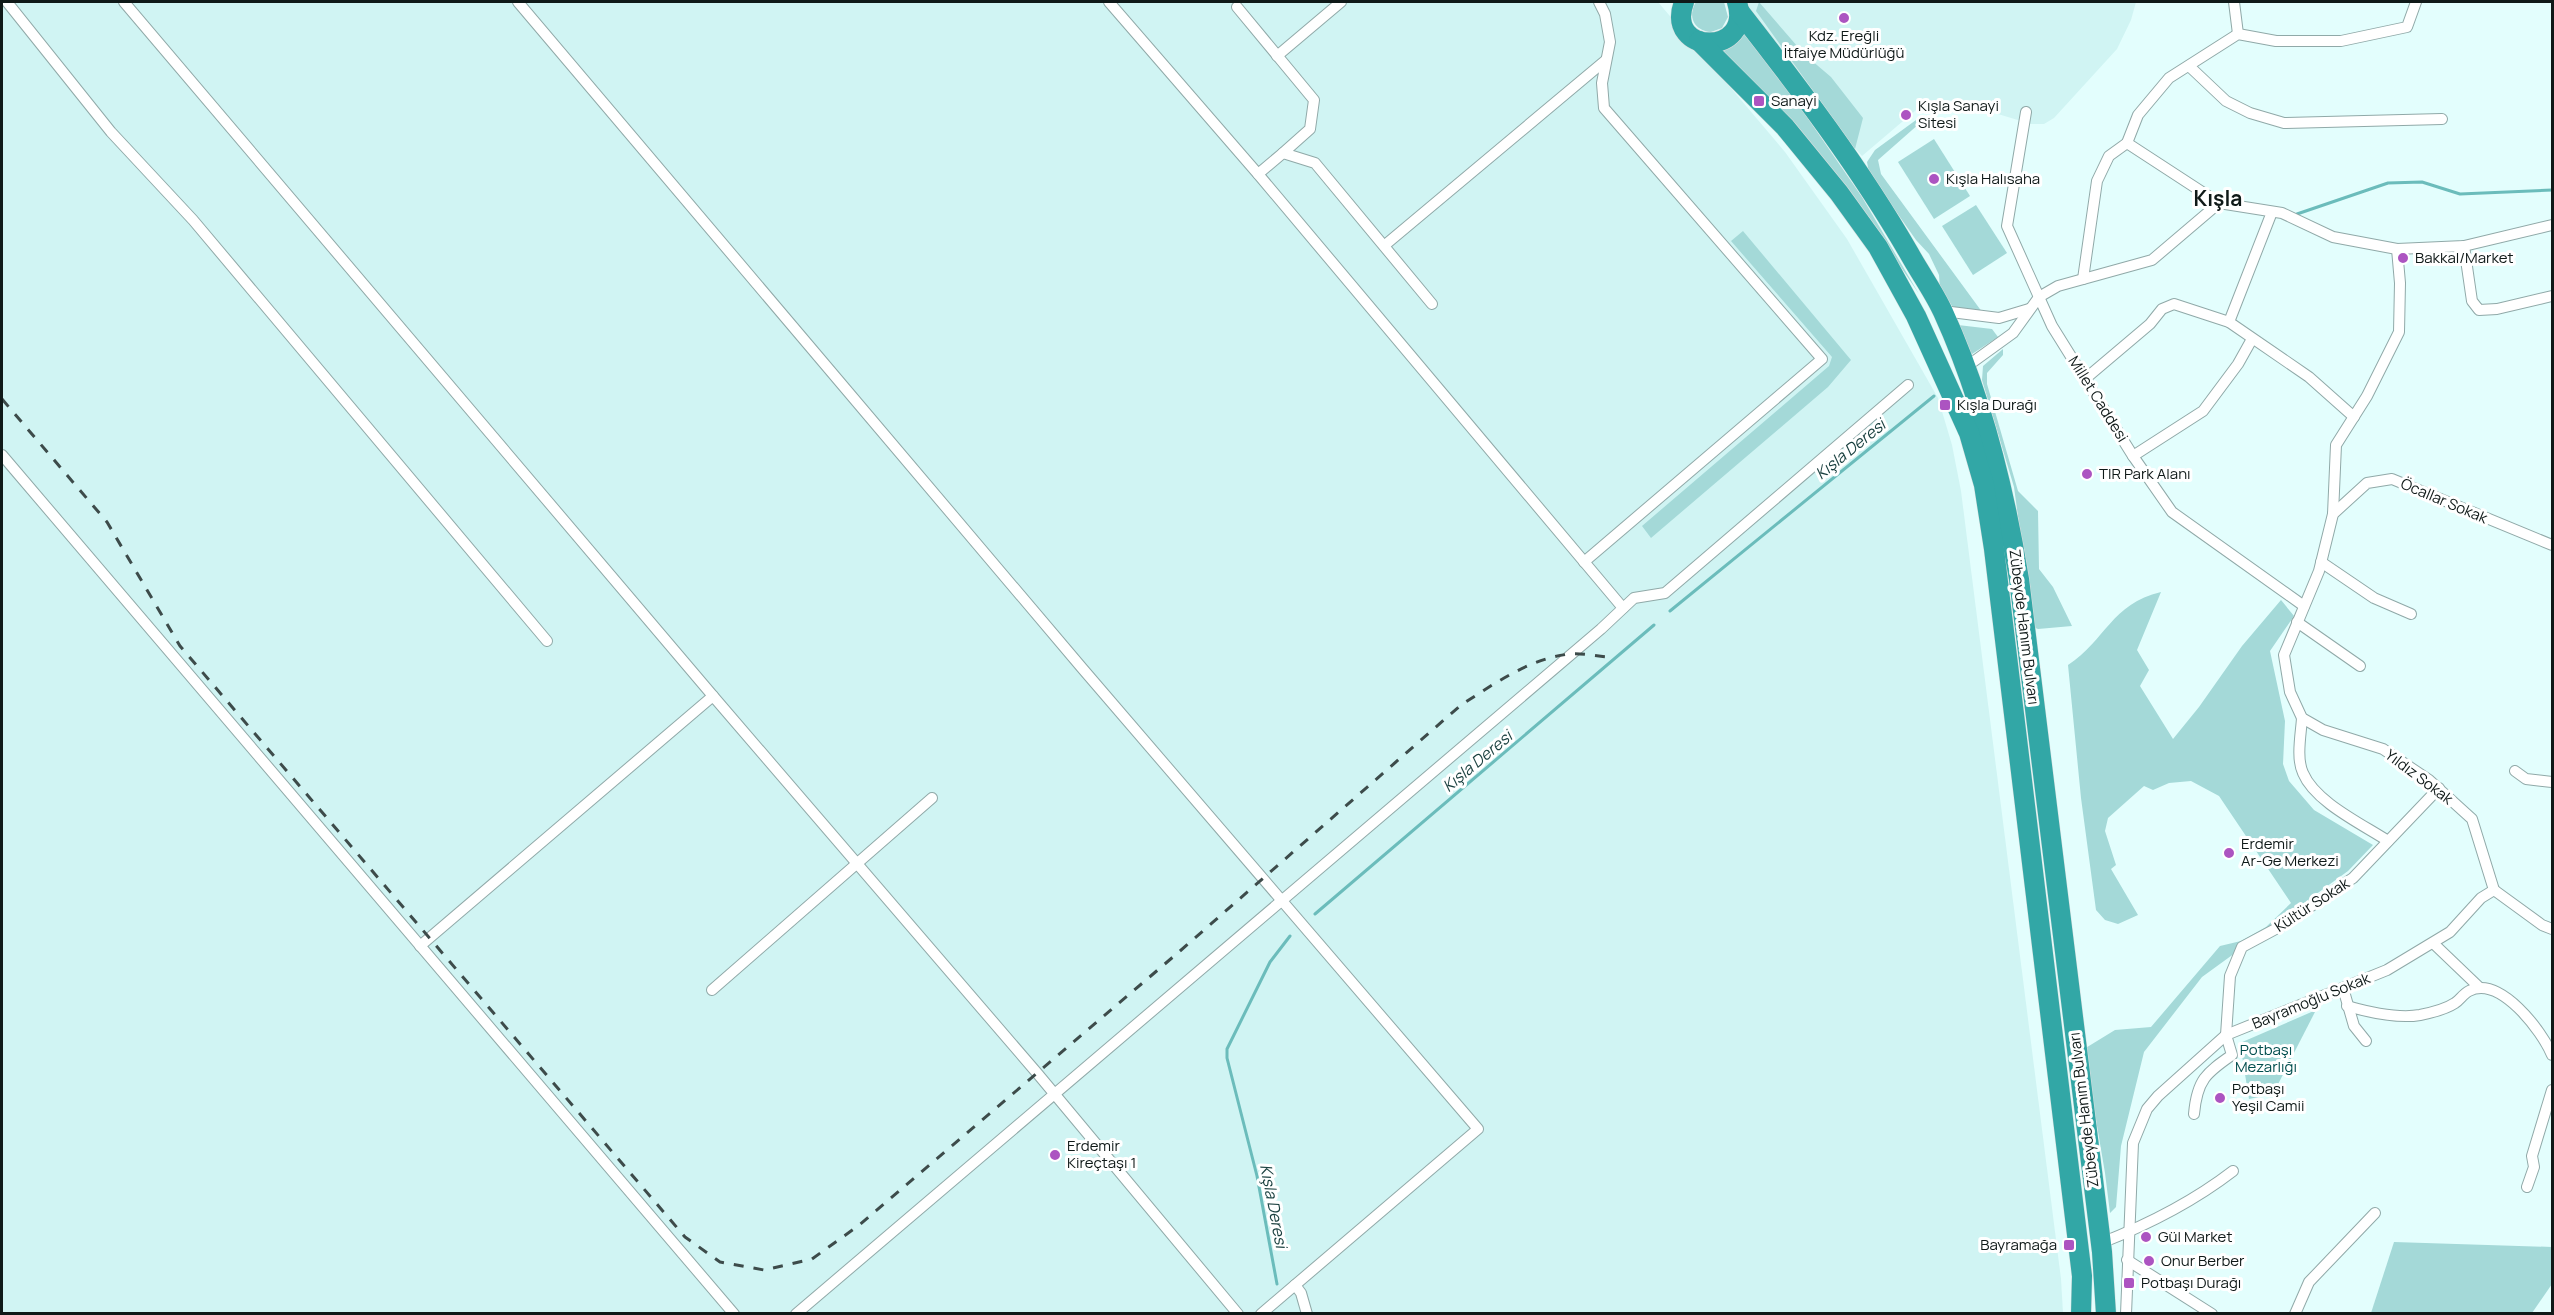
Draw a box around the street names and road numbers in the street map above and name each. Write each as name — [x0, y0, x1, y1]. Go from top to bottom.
street label: Millet Caddesi — [2064, 352, 2133, 446]
street label: Öcallar Sokak — [2398, 473, 2491, 528]
street label: Zübeyde Hanım Bulvarı — [2005, 548, 2044, 706]
street label: Yıldız Sokak — [2381, 744, 2458, 809]
street label: Kültür Sokak — [2270, 872, 2354, 937]
street label: Bayramoğlu Sokak — [2249, 967, 2373, 1034]
street label: Zübeyde Hanım Bulvarı — [2064, 1031, 2103, 1189]

